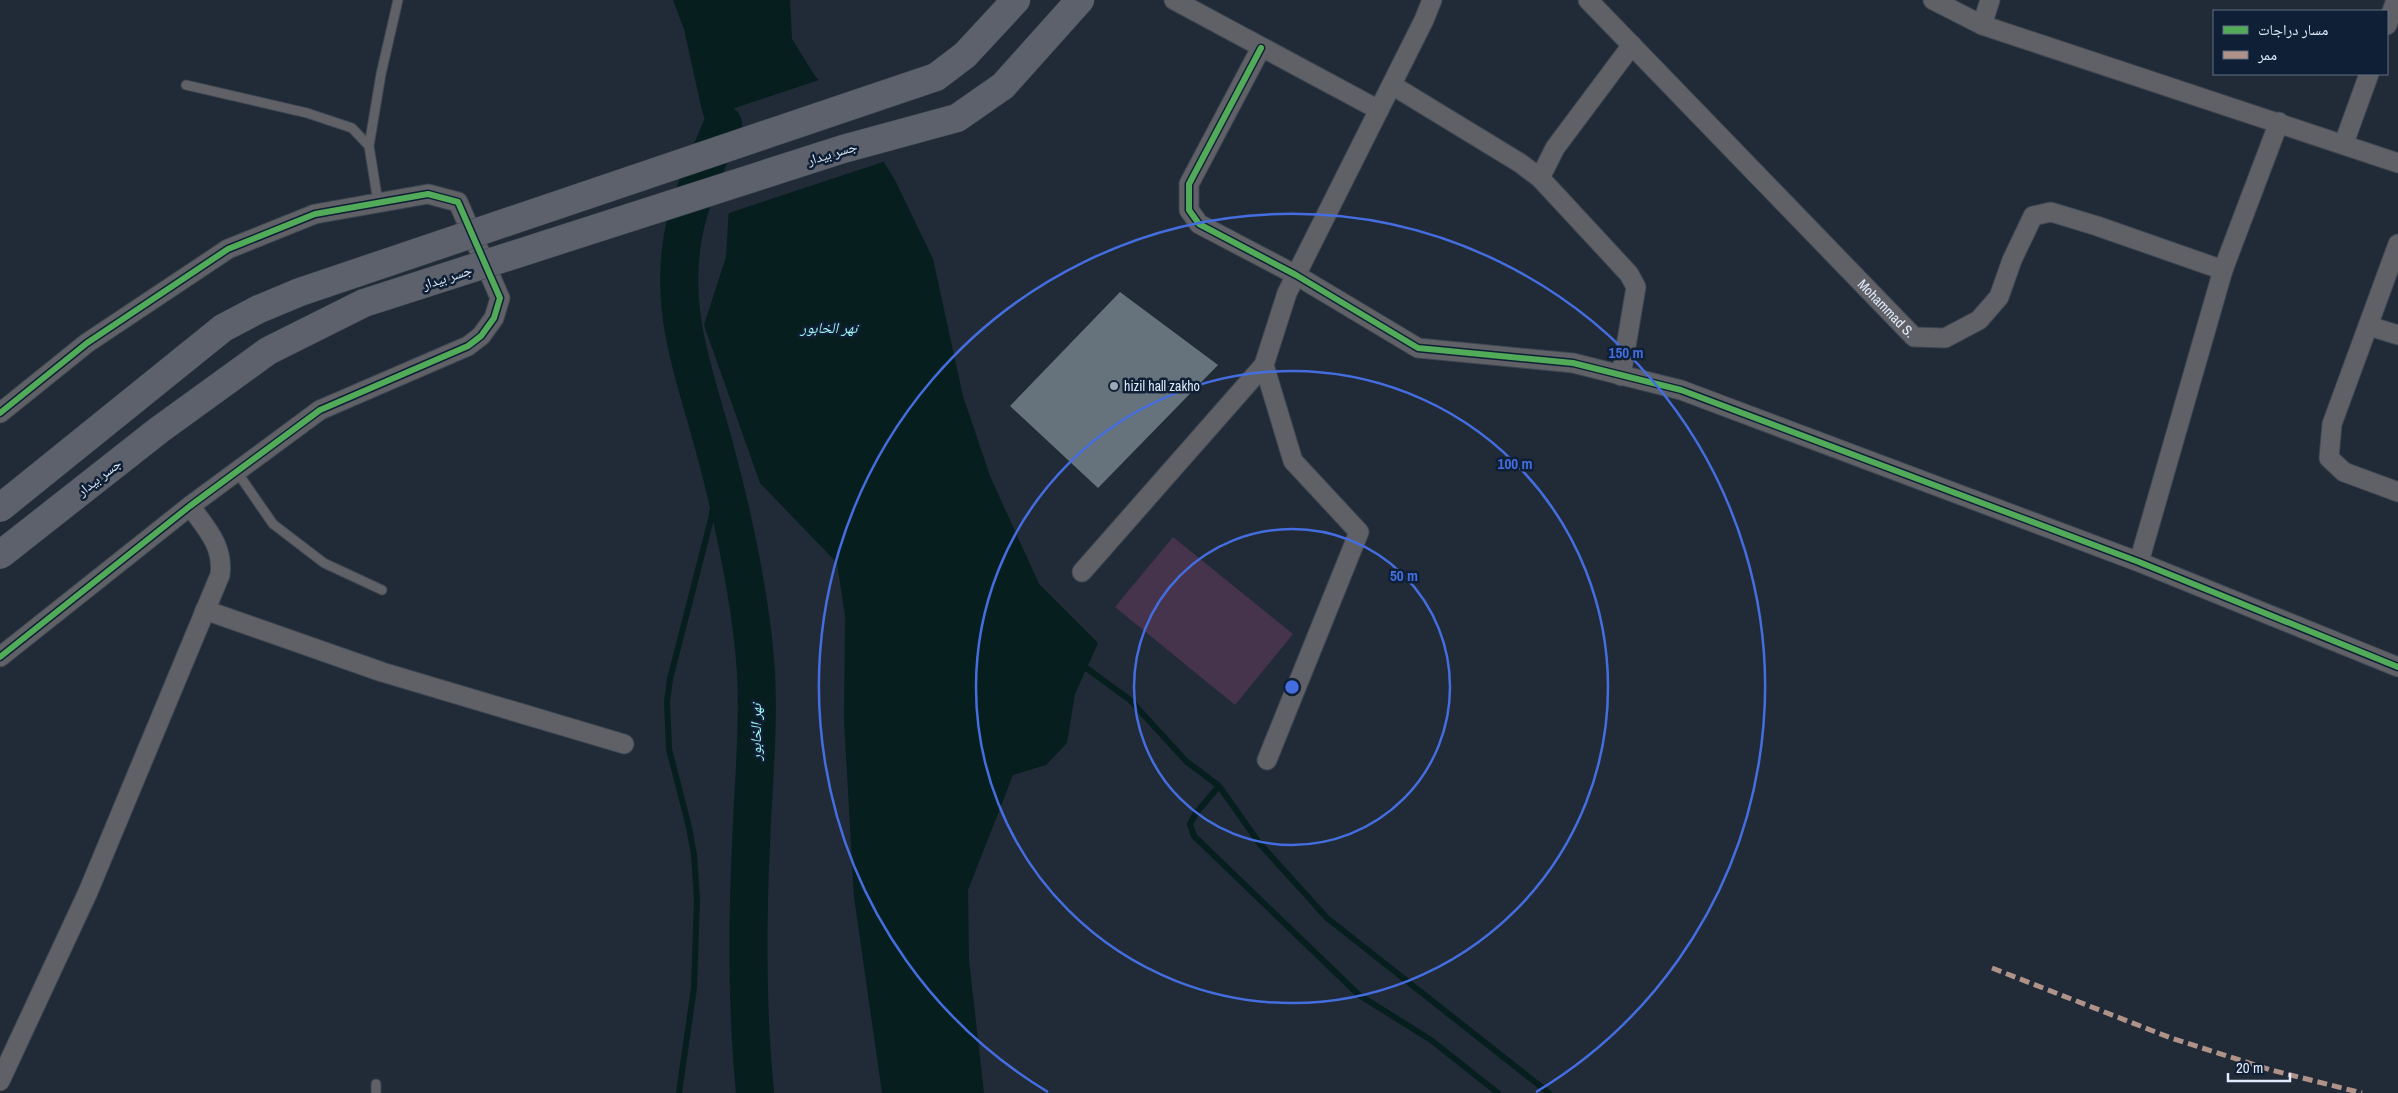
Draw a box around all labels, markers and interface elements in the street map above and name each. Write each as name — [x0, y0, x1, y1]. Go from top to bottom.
legend — [2213, 10, 2388, 75]
text: مسار دراجات — [2258, 19, 2328, 40]
text: ممر — [2257, 44, 2277, 65]
street label: جسر بيدار — [804, 137, 859, 169]
street label: جسر بيدار — [419, 260, 474, 294]
street label: Mohammad S. — [1854, 275, 1919, 341]
water label: نهر الخابور — [800, 317, 860, 338]
text: 150 m — [1609, 342, 1643, 363]
place label: hizil hall zakho — [1124, 377, 1200, 395]
marker: hizil hall zakho — [1108, 380, 1120, 392]
text: 100 m — [1498, 453, 1532, 474]
street label: جسر بيدار — [72, 454, 125, 500]
text: 50 m — [1390, 565, 1418, 586]
centre of rings — [1283, 678, 1301, 696]
water label: نهر الخابور — [745, 701, 766, 761]
scale bar — [2228, 1050, 2290, 1082]
text: 20 m — [2236, 1057, 2263, 1078]

